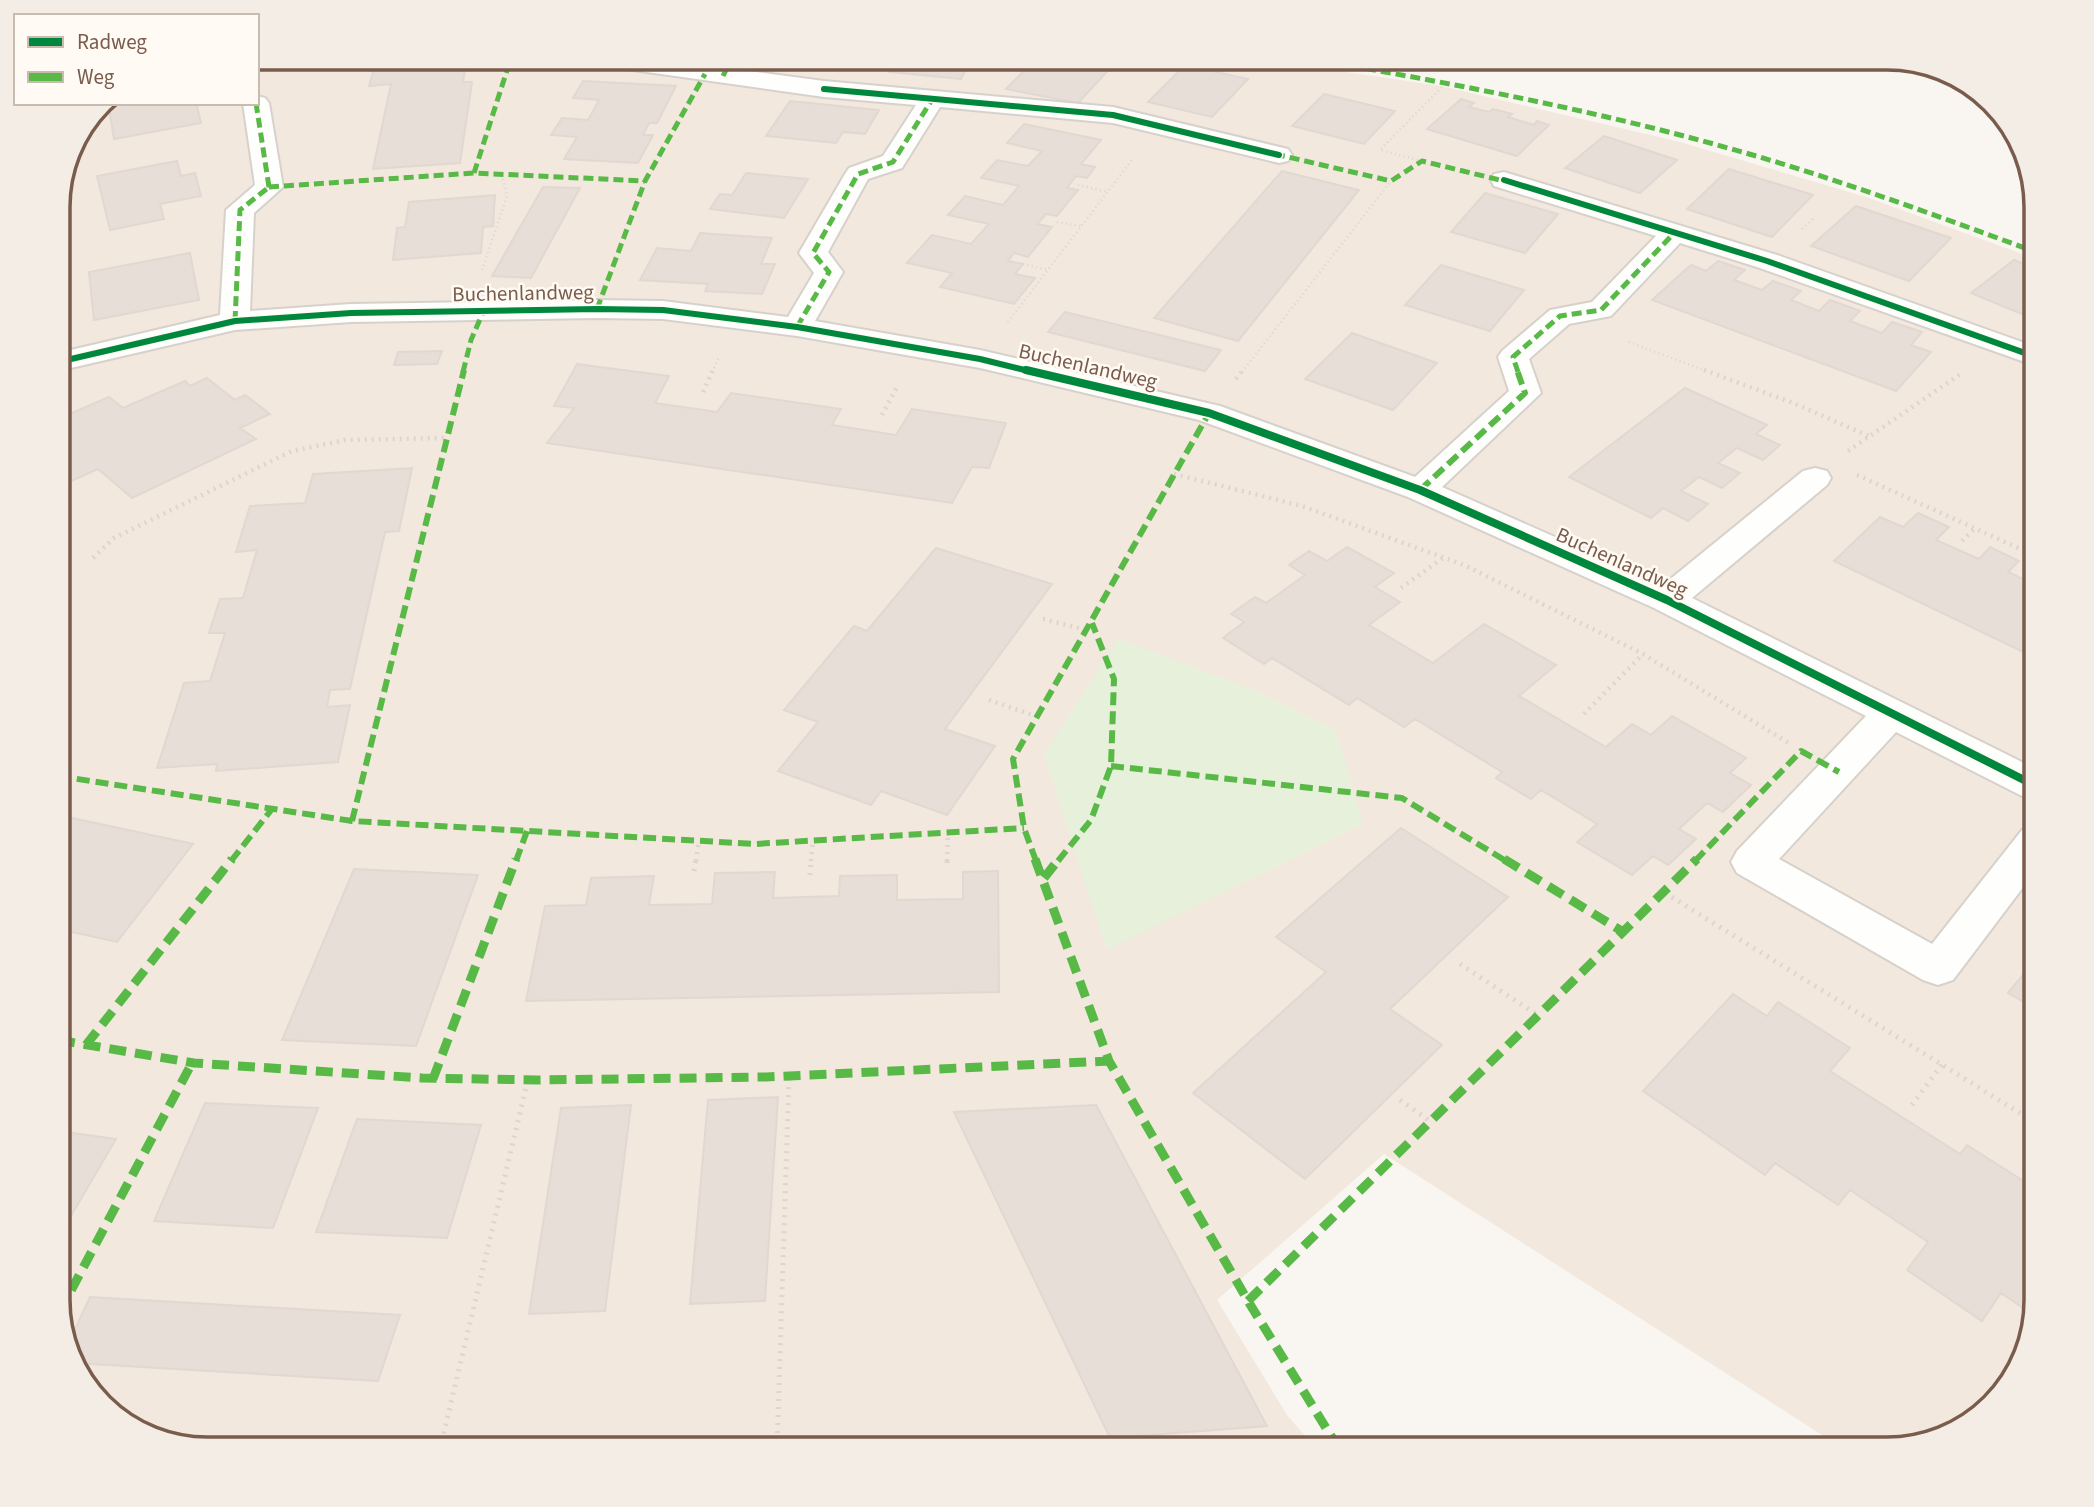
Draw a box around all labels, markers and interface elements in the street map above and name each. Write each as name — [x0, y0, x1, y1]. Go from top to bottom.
legend — [14, 14, 259, 105]
text: Radweg — [77, 27, 147, 57]
text: Weg — [77, 62, 115, 92]
street label: Buchenlandweg — [452, 277, 594, 309]
street label: Buchenlandweg — [1016, 335, 1161, 397]
street label: Buchenlandweg — [1551, 520, 1693, 605]

